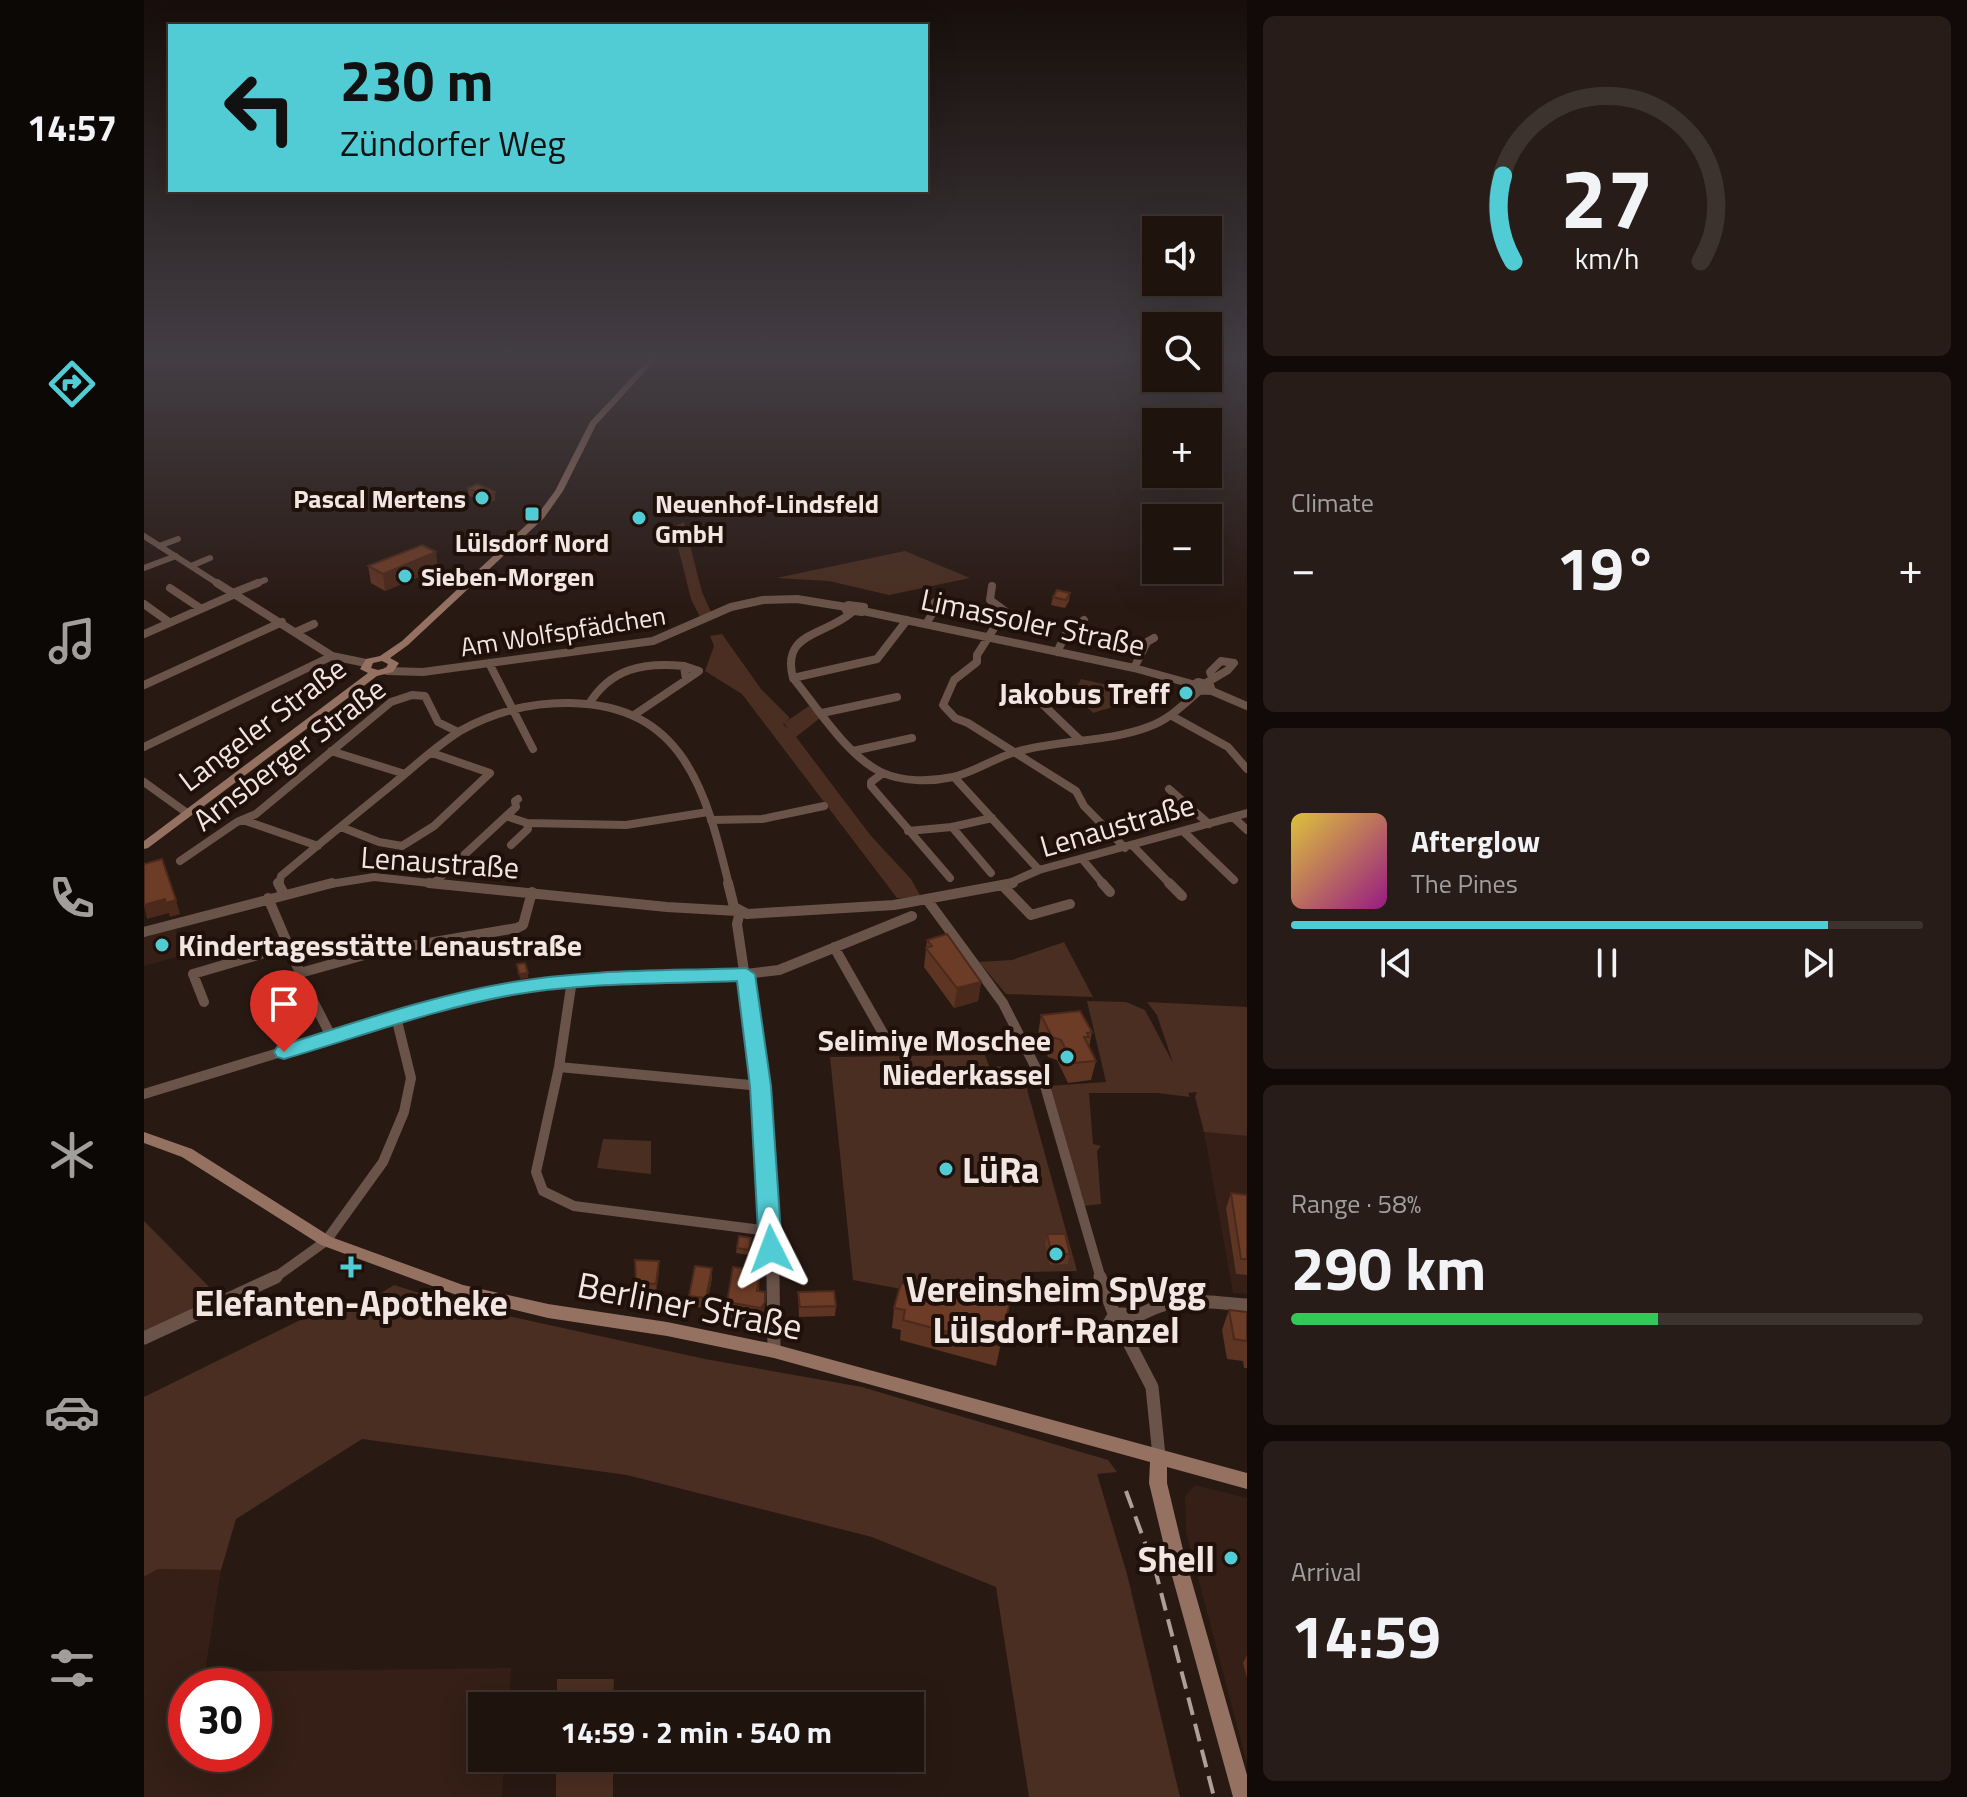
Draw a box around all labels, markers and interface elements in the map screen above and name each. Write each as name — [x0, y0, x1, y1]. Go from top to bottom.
text: 230 m — [340, 38, 493, 123]
icon: left — [208, 56, 312, 160]
text: 14:57 — [27, 100, 117, 155]
text: Zündorfer Weg — [340, 115, 566, 170]
text: 27 — [1560, 134, 1654, 260]
map controls — [1142, 216, 1222, 584]
button: sound — [1142, 216, 1222, 296]
text: km/h — [1575, 237, 1639, 280]
button: search — [1142, 312, 1222, 392]
icon: directions — [44, 356, 100, 412]
button: + — [1142, 408, 1222, 488]
place label: Pascal Mertens — [293, 479, 466, 518]
text: Climate — [1291, 483, 1374, 522]
place label: Neuenhof-Lindsfeld GmbH — [655, 484, 879, 553]
marker: Pascal Mertens — [473, 489, 491, 507]
button: − — [1142, 504, 1222, 584]
marker: Lülsdorf Nord — [523, 505, 541, 523]
marker: Neuenhof-Lindsfeld GmbH — [630, 509, 648, 527]
text: 19° — [1557, 522, 1657, 613]
place label: Lülsdorf Nord — [455, 523, 609, 562]
text: − — [1291, 534, 1316, 601]
text: + — [1898, 534, 1923, 601]
place label: Sieben-Morgen — [421, 557, 595, 596]
marker: Sieben-Morgen — [396, 567, 414, 585]
street label: Limassoler Straße — [917, 576, 1149, 668]
street label: Am Wolfspfädchen — [458, 596, 668, 666]
icon: music — [44, 613, 100, 669]
street label: Langeler Straße — [169, 646, 355, 802]
street label: Arnsberger Straße — [183, 666, 395, 842]
place label: Jakobus Treff — [999, 670, 1170, 716]
marker: Jakobus Treff — [1177, 684, 1195, 702]
street label: Lenaustraße — [1034, 781, 1200, 869]
text: Afterglow — [1411, 818, 1540, 864]
street label: Lenaustraße — [359, 834, 521, 890]
text: The Pines — [1411, 864, 1518, 903]
icon: phone — [44, 870, 100, 926]
place label: Kindertagesstätte Lenaustraße — [178, 922, 582, 968]
marker: Kindertagesstätte Lenaustraße — [153, 936, 171, 954]
icon: previous — [1374, 941, 1418, 985]
icon: pause — [1585, 941, 1629, 985]
icon: next — [1796, 941, 1840, 985]
pin — [250, 970, 318, 1052]
icon: arrive — [262, 982, 306, 1026]
place label: Selimiye Moschee Niederkassel — [818, 1017, 1051, 1097]
marker: Selimiye Moschee Niederkassel — [1058, 1048, 1076, 1066]
icon: climate — [44, 1127, 100, 1183]
place label: LüRa — [962, 1142, 1039, 1197]
marker: LüRa — [937, 1160, 955, 1178]
text: Range · 58% — [1291, 1184, 1421, 1223]
position arrow — [729, 1207, 813, 1291]
text: 290 km — [1291, 1222, 1486, 1313]
marker: Vereinsheim SpVgg Lülsdorf-Ranzel — [1047, 1245, 1065, 1263]
street label: Berliner Straße — [573, 1256, 807, 1354]
marker: Elefanten-Apotheke — [342, 1258, 360, 1276]
place label: Vereinsheim SpVgg Lülsdorf-Ranzel — [906, 1261, 1206, 1357]
place label: Elefanten-Apotheke — [194, 1275, 508, 1330]
icon: car — [44, 1384, 100, 1440]
place label: Shell — [1138, 1531, 1215, 1586]
marker: Shell — [1222, 1549, 1240, 1567]
text: Arrival — [1291, 1552, 1362, 1591]
text: 14:59 — [1291, 1590, 1441, 1681]
icon: filters — [44, 1640, 100, 1696]
speed limit sign: 30 — [168, 1668, 272, 1772]
text: 14:59 · 2 min · 540 m — [560, 1709, 832, 1755]

